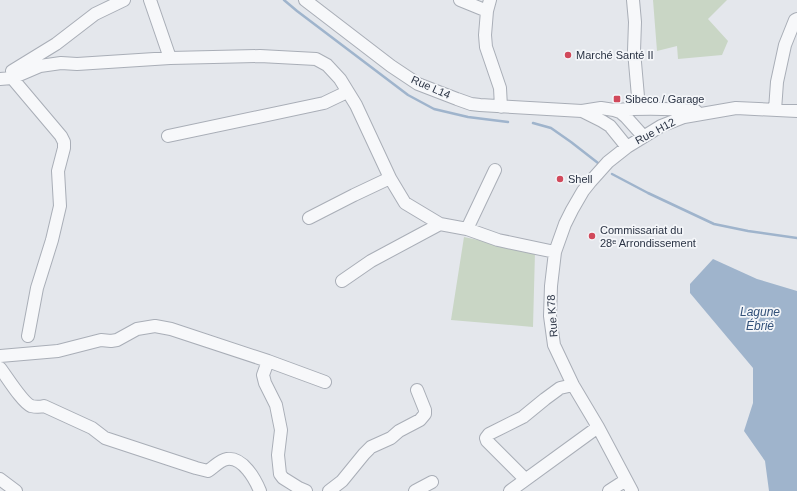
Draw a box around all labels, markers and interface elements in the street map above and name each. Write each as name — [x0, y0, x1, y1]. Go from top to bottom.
place label: Marché Santé II — [576, 49, 654, 61]
marker: Marché Santé II — [563, 50, 573, 60]
street label: Rue L14 — [410, 73, 452, 101]
place label: Sibeco / Garage — [625, 93, 705, 105]
marker: Sibeco / Garage — [612, 94, 622, 104]
street label: Rue H12 — [633, 116, 677, 146]
place label: Shell — [568, 173, 592, 185]
marker: Shell — [555, 174, 565, 184]
place label: Commissariat du 28ᵉ Arrondissement — [600, 224, 696, 249]
marker: Commissariat du 28ᵉ Arrondissement — [587, 231, 597, 241]
street label: Rue K78 — [545, 294, 559, 338]
water label: Lagune Ébrié — [740, 305, 780, 333]

